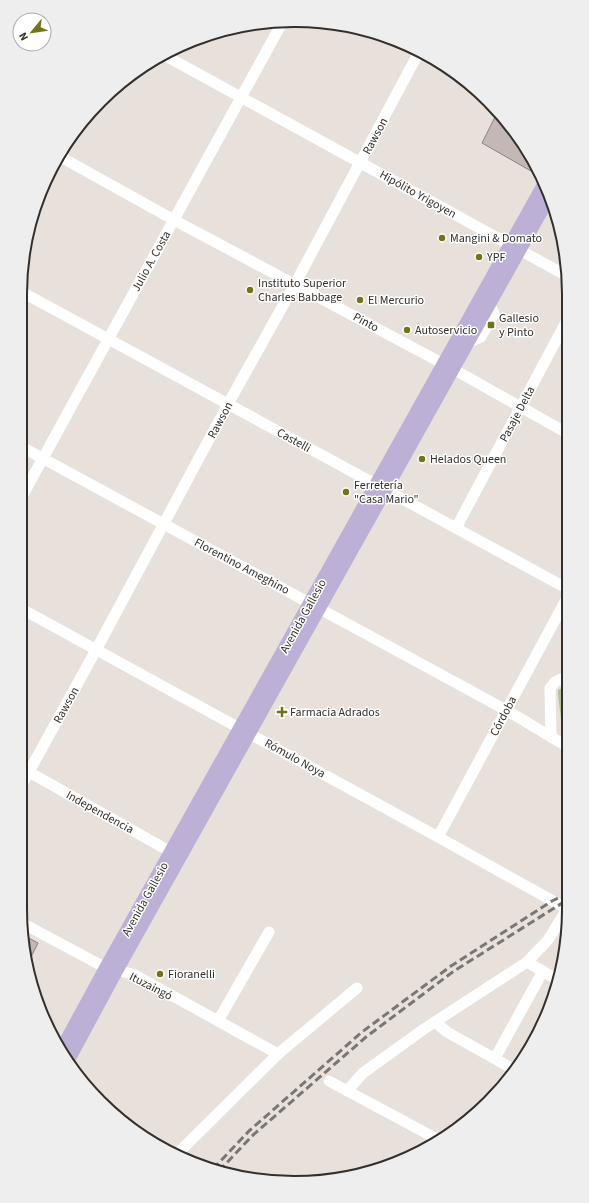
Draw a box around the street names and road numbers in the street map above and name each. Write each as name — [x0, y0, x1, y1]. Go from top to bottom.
street label: Rawson — [359, 115, 392, 158]
street label: Hipólito Yrigoyen — [376, 166, 459, 223]
street label: Julio A. Costa — [128, 228, 175, 295]
street label: Pinto — [350, 309, 382, 336]
street label: Pasaje Delta — [496, 383, 539, 445]
street label: Rawson — [204, 399, 237, 442]
street label: Castelli — [274, 424, 314, 457]
street label: Florentino Ameghino — [191, 534, 292, 599]
street label: Avenida Gallesio — [276, 576, 331, 656]
street label: Rawson — [49, 684, 83, 727]
street label: Córdoba — [486, 693, 521, 739]
street label: Rómulo Noya — [261, 735, 328, 782]
street label: Independencia — [63, 787, 137, 838]
street label: Avenida Gallesio — [118, 859, 173, 939]
street label: Ituzaingó — [126, 968, 175, 1005]

